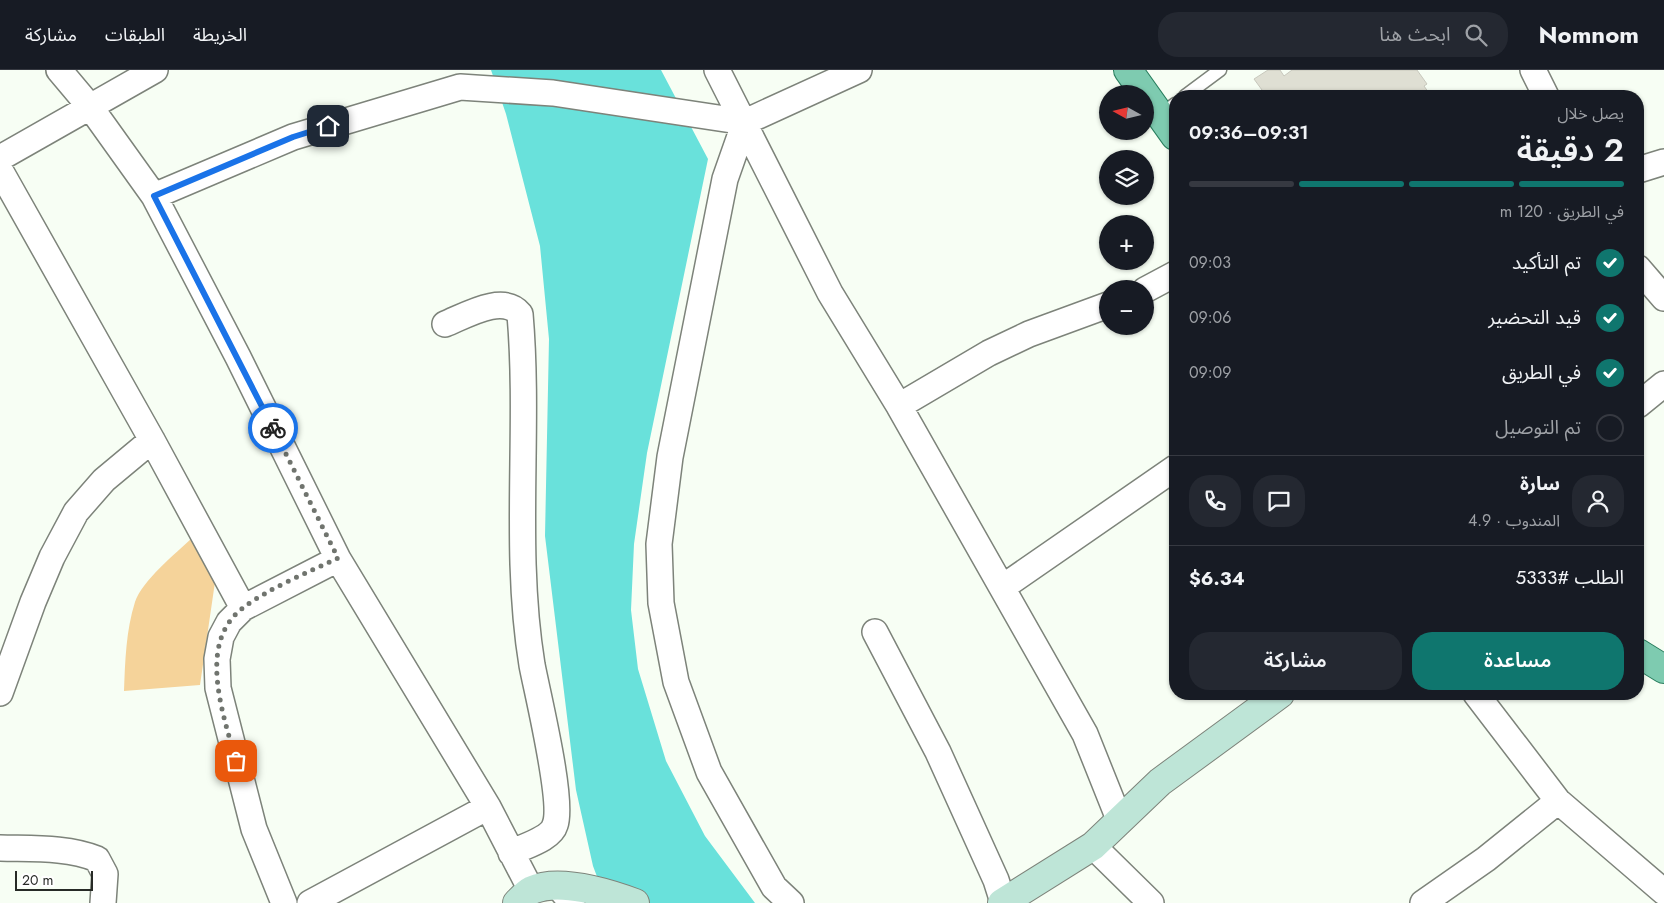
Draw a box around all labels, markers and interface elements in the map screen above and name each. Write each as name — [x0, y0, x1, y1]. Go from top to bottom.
search box — [1158, 12, 1508, 57]
text: Nomnom — [1538, 17, 1639, 52]
text: ابحث هنا — [1379, 21, 1450, 48]
icon: search — [1462, 21, 1490, 49]
text: مشاركة — [25, 22, 77, 48]
text: الطبقات — [105, 22, 165, 48]
text: الخريطة — [193, 22, 247, 48]
north arrow — [1099, 85, 1154, 140]
map controls — [1099, 85, 1154, 335]
text: يصل خلال — [1557, 102, 1624, 125]
pin — [307, 105, 349, 147]
icon: home — [314, 112, 342, 140]
text: 09:31–09:36 — [1189, 119, 1309, 146]
text: 2 دقيقة — [1517, 127, 1624, 173]
button: layers — [1099, 150, 1154, 205]
text: في الطريق · 120 m — [1500, 200, 1624, 223]
button: + — [1099, 215, 1154, 270]
text: تم التأكيد — [1512, 249, 1581, 276]
icon: check — [1596, 249, 1624, 277]
text: 09:03 — [1189, 251, 1231, 274]
button: − — [1099, 280, 1154, 335]
text: قيد التحضير — [1488, 304, 1581, 331]
icon: check — [1596, 304, 1624, 332]
text: 09:06 — [1189, 306, 1231, 329]
text: في الطريق — [1502, 359, 1581, 386]
icon: check — [1596, 359, 1624, 387]
text: 09:09 — [1189, 361, 1231, 384]
courier — [248, 403, 298, 453]
icon: bike — [259, 414, 287, 442]
text: تم التوصيل — [1495, 414, 1581, 441]
text: سارة — [1520, 470, 1560, 497]
button: phone — [1189, 475, 1241, 527]
button: chat — [1253, 475, 1305, 527]
button: person — [1572, 475, 1624, 527]
text: المندوب · 4.9 — [1468, 509, 1560, 532]
text: الطلب #5333 — [1516, 564, 1624, 591]
text: $6.34 — [1189, 565, 1245, 592]
button: مشاركة — [1189, 632, 1402, 690]
button: مساعدة — [1412, 632, 1624, 690]
pin — [215, 740, 257, 782]
icon: bag — [222, 747, 250, 775]
scale bar — [15, 868, 92, 891]
text: 20 m — [22, 870, 54, 890]

